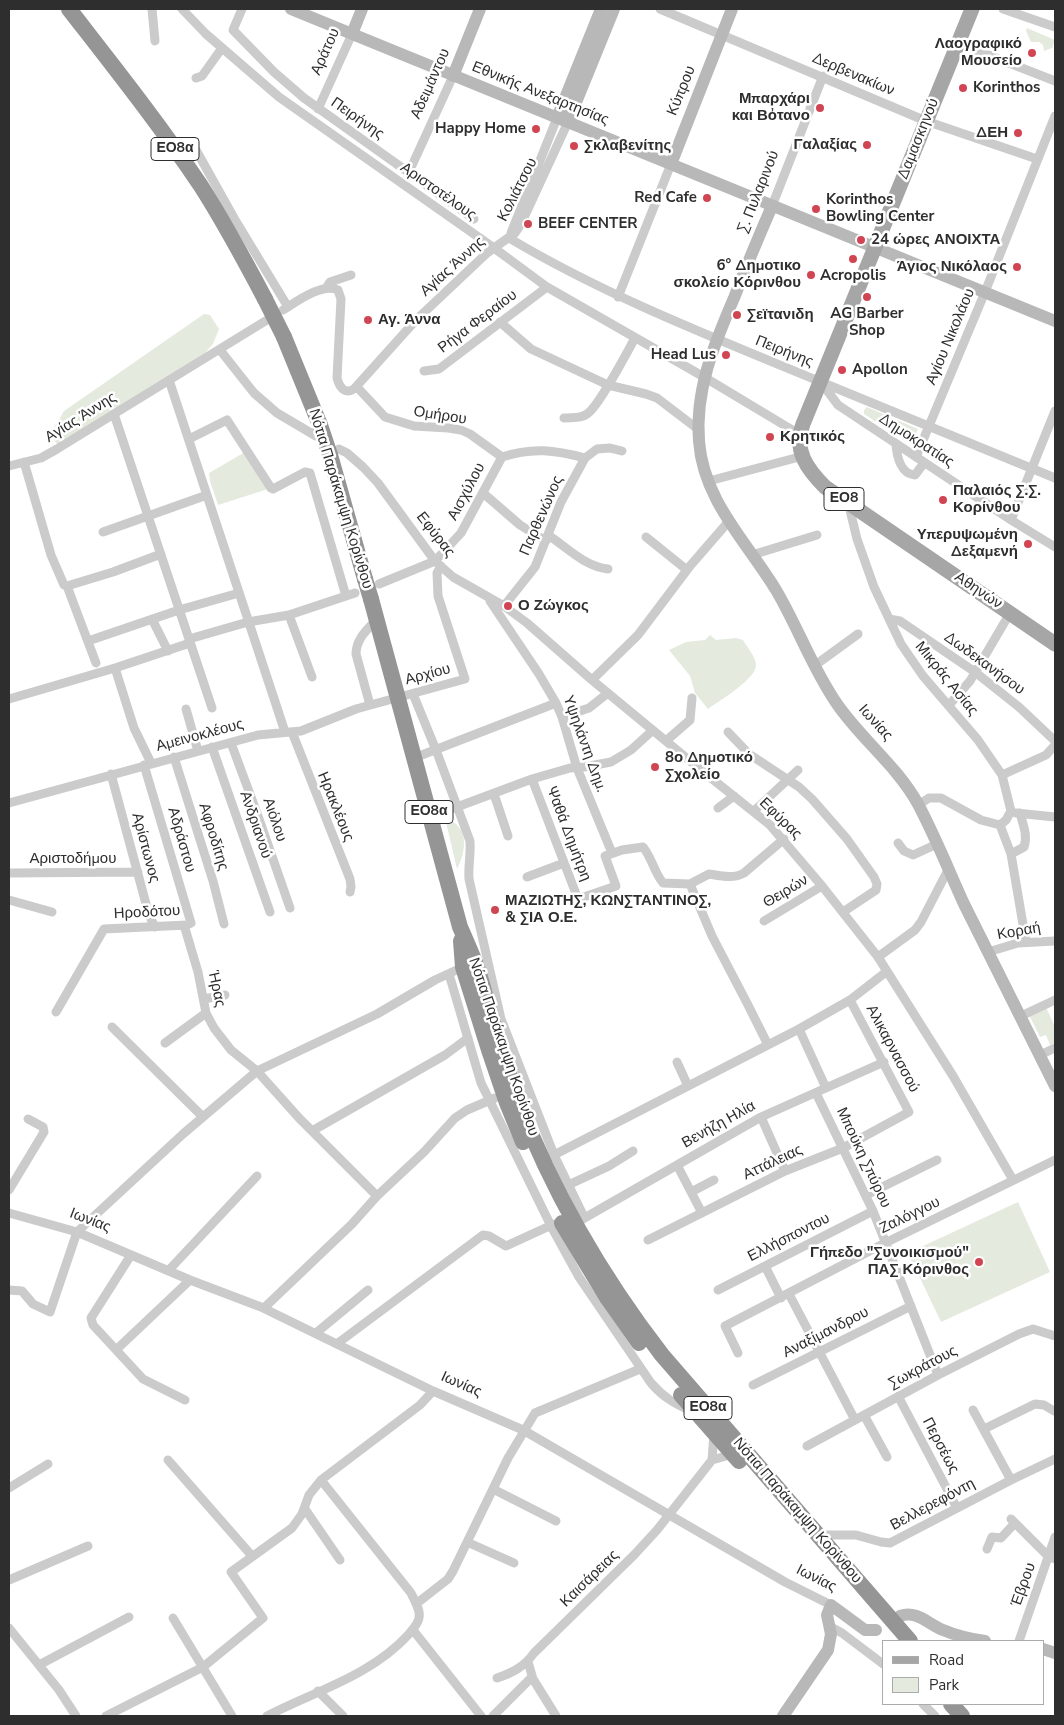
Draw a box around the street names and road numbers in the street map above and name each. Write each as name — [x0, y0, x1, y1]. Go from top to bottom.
street label: Αράτου — [308, 26, 344, 78]
street label: Αδειμάντου — [407, 46, 455, 122]
street label: Δερβενακίων — [809, 50, 897, 100]
street label: Εθνικής Ανεξαρτησίας — [469, 58, 611, 130]
street label: Κύπρου — [664, 63, 700, 119]
street label: Πειρήνης — [327, 94, 387, 144]
street label: Δαμασκηνού — [895, 96, 943, 182]
road number: ΕΟ8α — [151, 138, 199, 160]
street label: Σ. Πυλαρινού — [734, 148, 784, 236]
street label: Κολιάτσου — [494, 155, 542, 225]
street label: Αριστοτέλους — [397, 159, 479, 225]
street label: Αγίας Άννης — [417, 233, 489, 301]
street label: Ρήγα Φεραίου — [435, 286, 521, 358]
street label: Αγίου Νικολάου — [923, 286, 979, 388]
street label: Πειρήνης — [752, 332, 816, 372]
street label: Αγίας Άννης — [42, 389, 120, 447]
street label: Ομήρου — [412, 403, 468, 429]
street label: Νότια Παράκαμψη Κορίνθου — [304, 407, 376, 591]
street label: Δημοκρατίας — [875, 410, 957, 472]
street label: Αισχύλου — [444, 460, 490, 524]
street label: Παρθενώνος — [516, 473, 568, 559]
road number: ΕΟ8 — [824, 488, 864, 510]
street label: Εφύρας — [412, 509, 458, 561]
street label: Αθηνών — [951, 569, 1005, 613]
street label: Δωδεκανήσου — [940, 629, 1028, 699]
street label: Μικράς Ασίας — [911, 638, 981, 720]
street label: Αρχίου — [403, 660, 453, 690]
street label: Υψηλάντη Δημ. — [558, 693, 610, 795]
street label: Ιωνίας — [854, 701, 896, 745]
street label: Αμεινοκλέους — [154, 716, 246, 756]
street label: Ηρακλέους — [313, 770, 357, 844]
street label: Ψαθά Δημήτρη — [542, 784, 594, 884]
street label: Ανδριανού — [235, 789, 275, 861]
street label: Εφύρας — [755, 794, 805, 844]
street label: Αιόλου — [258, 796, 290, 844]
road number: ΕΟ8α — [405, 800, 453, 824]
street label: Αφροδίτης — [194, 801, 232, 873]
street label: Αδράστου — [163, 805, 199, 875]
street label: Αρίστωνος — [127, 811, 163, 885]
street label: Αριστοδήμου — [30, 850, 116, 868]
street label: Θειρών — [760, 872, 812, 912]
street label: Ηροδότου — [113, 902, 181, 924]
street label: Κοραή — [996, 919, 1042, 945]
street label: Νότια Παράκαμψη Κορίνθου — [464, 956, 542, 1138]
street label: Ήρας — [203, 969, 229, 1009]
street label: Αλικαρνασσού — [861, 1002, 923, 1096]
street label: Βενήζη Ηλία — [679, 1097, 759, 1153]
street label: Μπούκη Σπύρου — [832, 1105, 894, 1211]
street label: Αττάλειας — [740, 1141, 806, 1185]
street label: Ζαλόγγου — [877, 1194, 943, 1238]
street label: Ιωνίας — [67, 1205, 113, 1237]
street label: Ελλήσποντου — [745, 1210, 833, 1266]
street label: Αναξίμανδρου — [780, 1304, 872, 1362]
street label: Σωκράτους — [886, 1342, 960, 1394]
street label: Ιωνίας — [438, 1368, 484, 1402]
road number: ΕΟ8α — [684, 1396, 732, 1420]
street label: Περσέως — [918, 1415, 962, 1477]
street label: Νότια Παράκαμψη Κορίνθου — [729, 1434, 865, 1588]
street label: Βελλερεφόντη — [888, 1475, 978, 1535]
street label: Καισάρειας — [557, 1547, 623, 1611]
street label: Ιωνίας — [793, 1561, 839, 1597]
street label: Έβρου — [1008, 1561, 1040, 1609]

